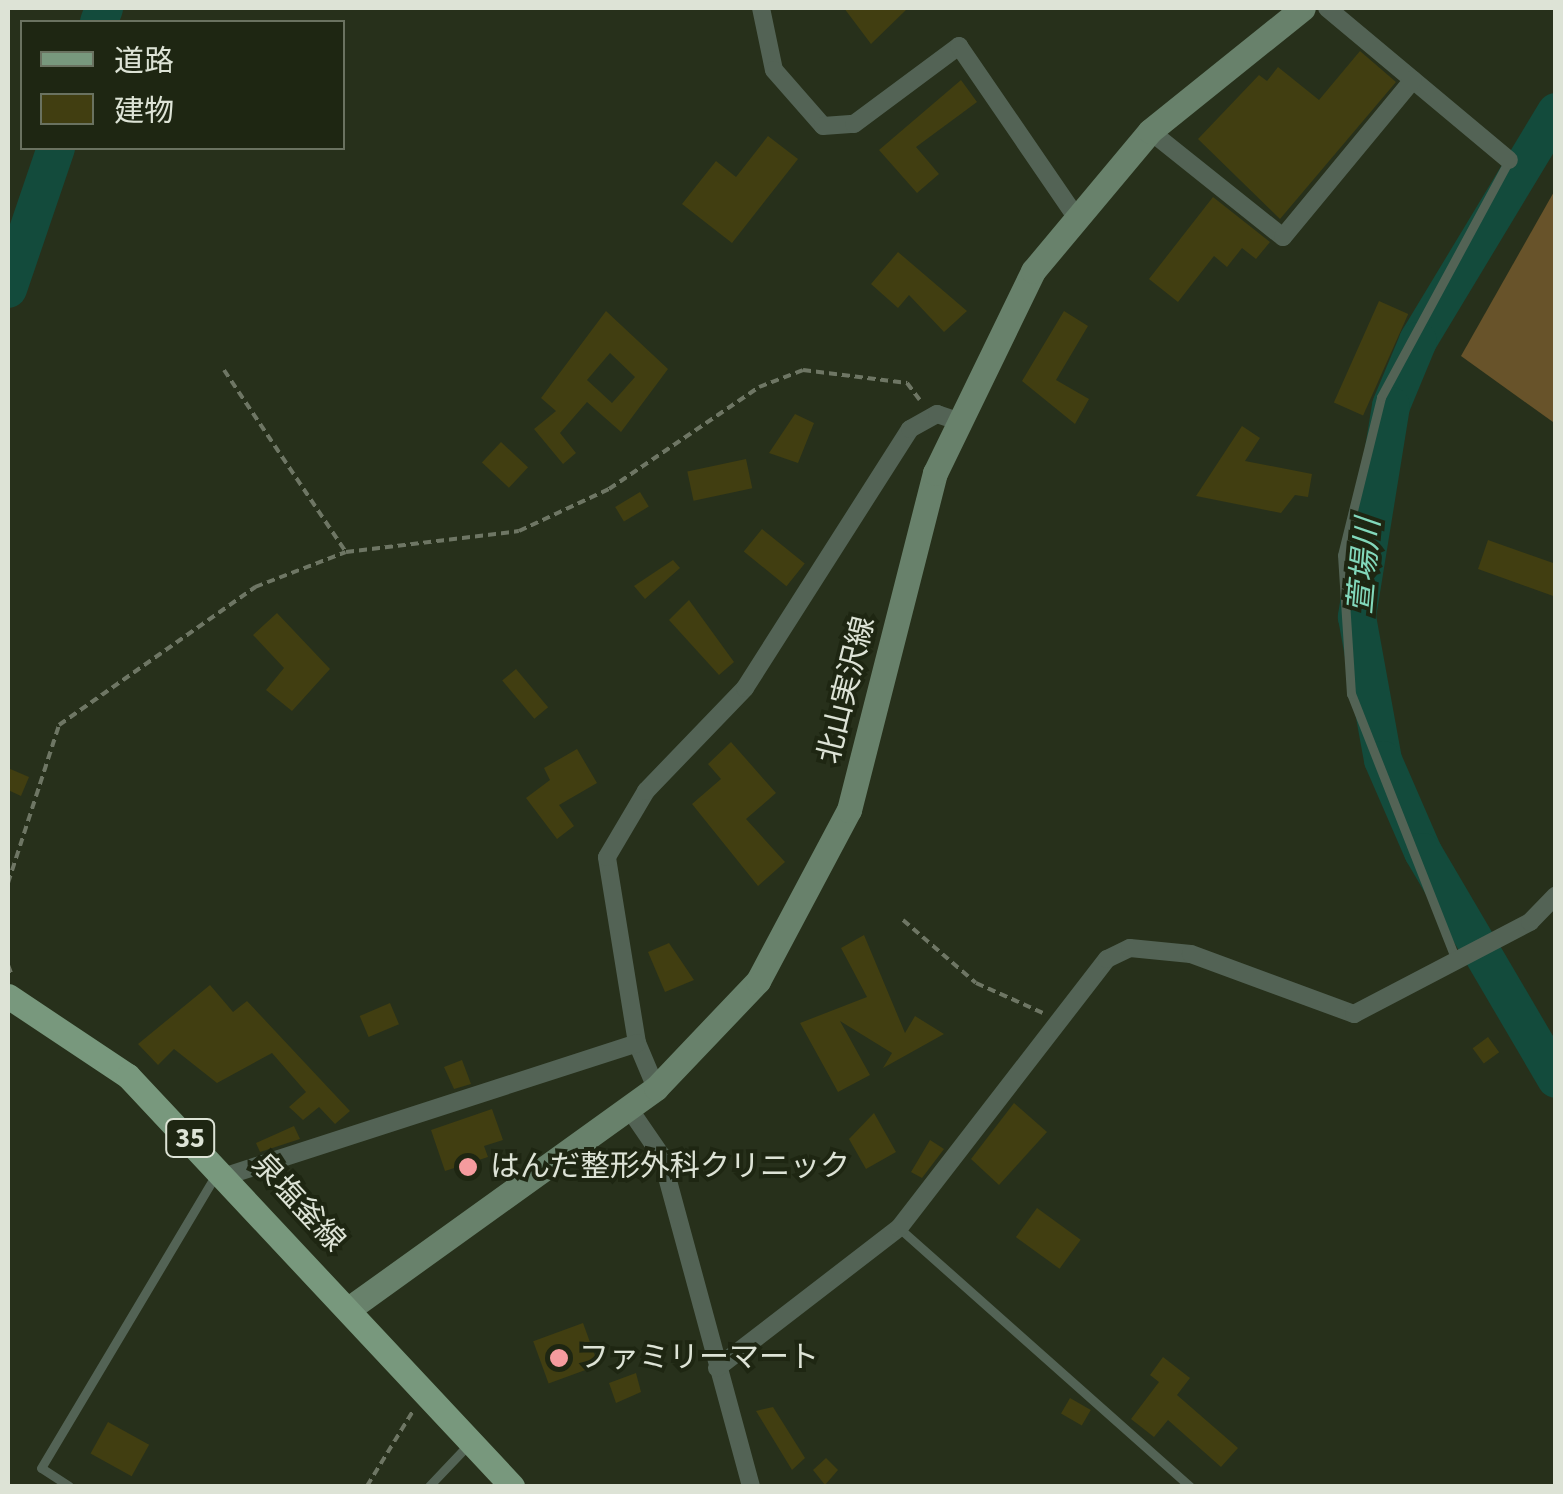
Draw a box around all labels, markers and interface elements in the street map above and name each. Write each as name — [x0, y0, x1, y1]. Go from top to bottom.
legend — [20, 20, 345, 150]
text: 道路 — [114, 40, 174, 83]
text: 建物 — [114, 90, 174, 133]
water label: 萱場川 — [1342, 517, 1388, 615]
street label: 北山実沢線 — [811, 613, 883, 767]
road number: 35 — [165, 1115, 215, 1161]
street label: 泉塩釜線 — [244, 1147, 352, 1259]
place label: はんだ整形外科クリニック — [490, 1149, 850, 1185]
marker: はんだ整形外科クリニック — [455, 1154, 481, 1180]
place label: ファミリーマート — [579, 1340, 819, 1376]
marker: ファミリーマート — [548, 1347, 570, 1369]

